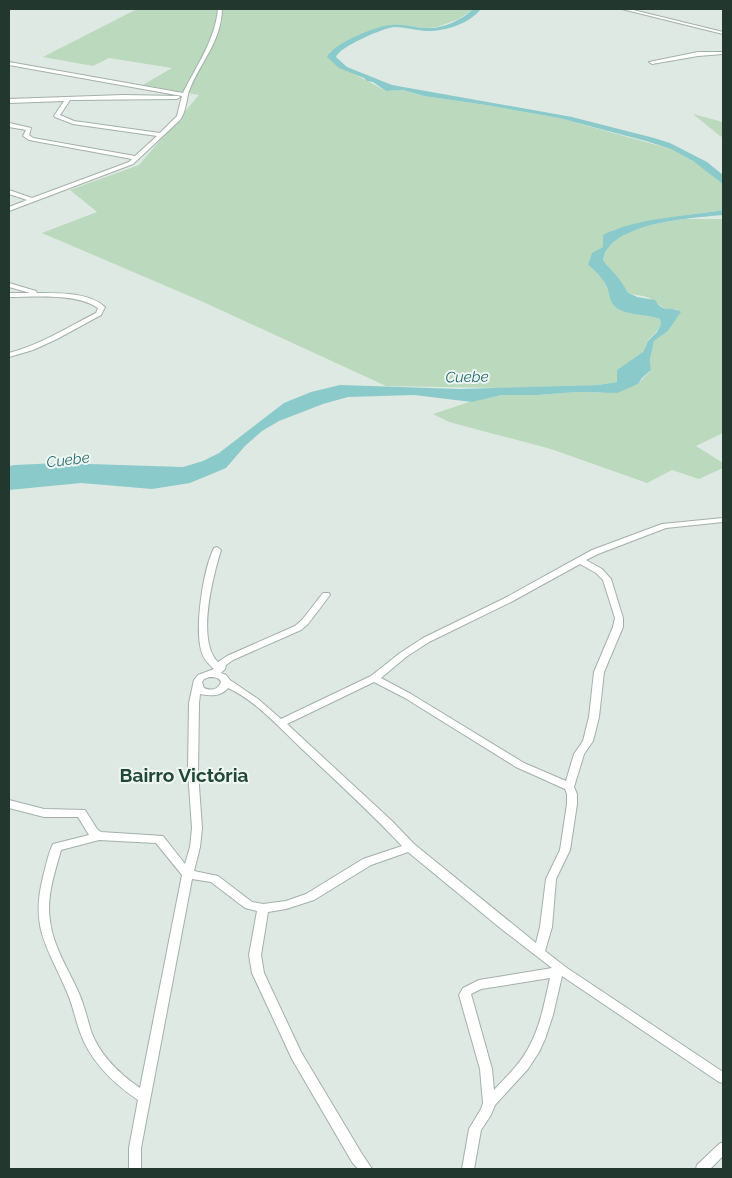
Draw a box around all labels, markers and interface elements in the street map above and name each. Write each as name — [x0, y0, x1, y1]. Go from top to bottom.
water label: Cuebe — [445, 368, 489, 386]
water label: Cuebe — [45, 448, 91, 472]
district label: Bairro Victória — [120, 764, 249, 786]

